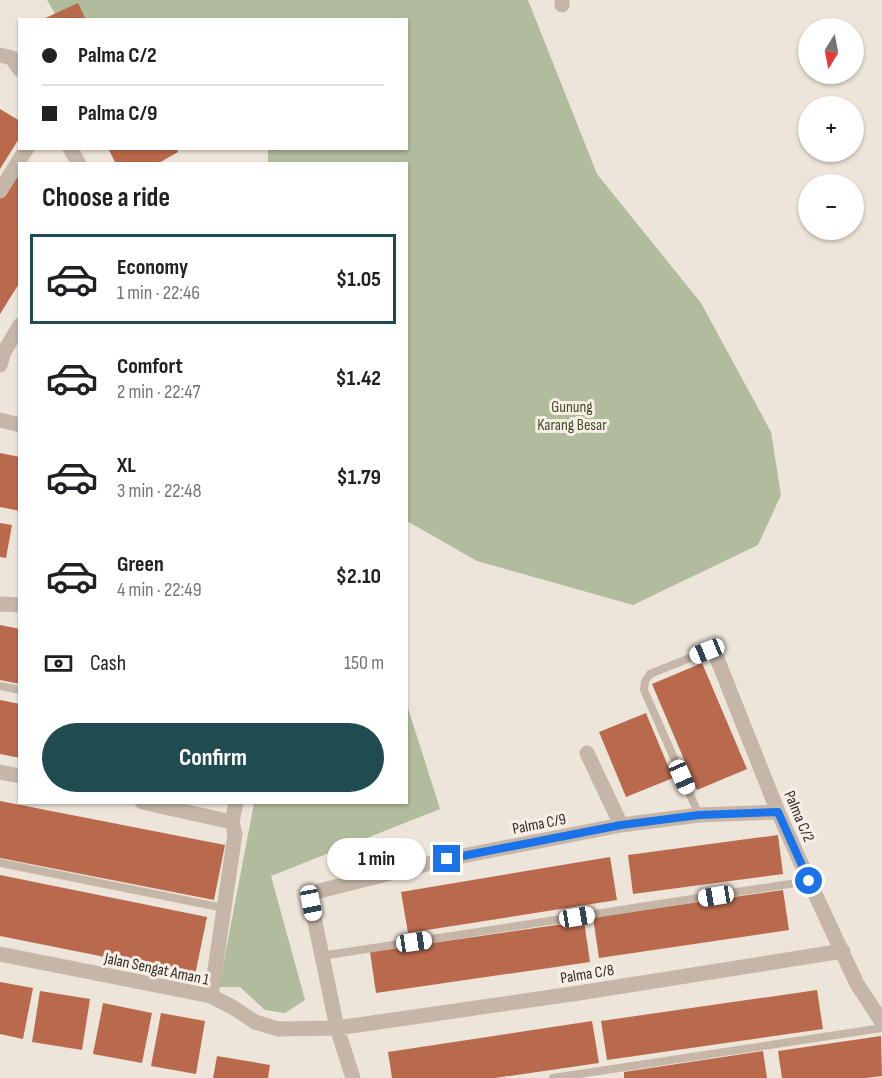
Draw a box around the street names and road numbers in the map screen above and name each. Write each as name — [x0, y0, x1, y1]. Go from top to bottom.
street label: Palma C/2 — [779, 788, 818, 845]
street label: Palma C/9 — [511, 810, 568, 839]
street label: Jalan Sengat Aman 1 — [102, 949, 211, 990]
street label: Palma C/8 — [559, 961, 615, 988]

